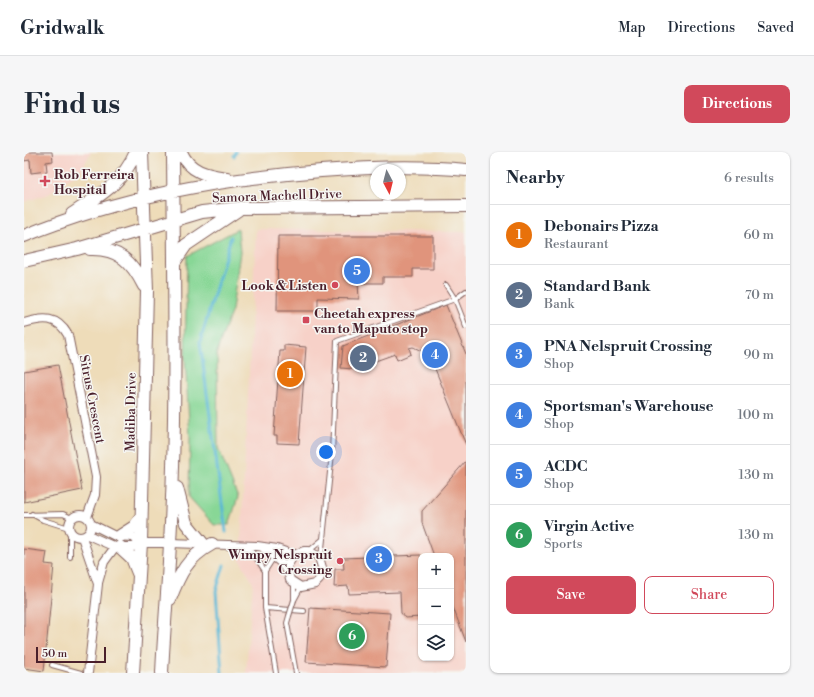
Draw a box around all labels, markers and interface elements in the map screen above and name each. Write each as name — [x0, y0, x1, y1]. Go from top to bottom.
text: Gridwalk — [20, 16, 104, 40]
text: Map — [618, 19, 646, 37]
text: Directions — [668, 19, 735, 37]
text: Saved — [757, 19, 794, 37]
button: Directions — [684, 85, 790, 123]
text: Find us — [24, 87, 120, 122]
north arrow — [370, 164, 406, 200]
place label: Rob Ferreira Hospital — [54, 167, 135, 198]
text: Nearby — [506, 167, 565, 189]
text: 6 results — [724, 170, 774, 186]
marker: Rob Ferreira Hospital — [39, 175, 51, 187]
street label: Samora Machell Drive — [212, 186, 343, 206]
text: Debonairs Pizza — [544, 217, 659, 236]
text: 1 — [516, 227, 522, 243]
text: 60 m — [743, 227, 774, 243]
text: Restaurant — [544, 236, 609, 252]
pin: 5 — [344, 256, 370, 286]
text: Standard Bank — [544, 277, 651, 296]
place label: Look & Listen — [241, 278, 327, 294]
marker: Look & Listen — [330, 280, 340, 290]
text: 2 — [515, 287, 523, 303]
text: 70 m — [745, 287, 774, 303]
text: Bank — [544, 296, 574, 312]
place label: Cheetah express van to Maputo stop — [313, 306, 428, 337]
marker: Cheetah express van to Maputo stop — [301, 315, 311, 325]
text: PNA Nelspruit Crossing — [544, 337, 712, 356]
pin: 4 — [422, 340, 448, 370]
pin: 2 — [350, 343, 376, 373]
text: 3 — [515, 347, 523, 363]
text: 90 m — [743, 347, 774, 363]
street label: Sitrus Crescent — [76, 353, 109, 445]
text: Shop — [544, 356, 574, 372]
pin: 1 — [277, 359, 303, 389]
street label: Madiba Drive — [122, 372, 140, 452]
text: Sportsman's Warehouse — [544, 397, 714, 416]
text: 4 — [515, 407, 523, 423]
text: 100 m — [738, 407, 774, 423]
text: Shop — [544, 416, 574, 432]
your location — [316, 442, 336, 462]
text: ACDC — [544, 457, 587, 476]
text: 5 — [515, 467, 523, 483]
text: 130 m — [739, 467, 774, 483]
text: Shop — [544, 476, 574, 492]
text: Virgin Active — [544, 517, 634, 536]
text: 6 — [515, 527, 523, 543]
text: 130 m — [739, 527, 774, 543]
text: Sports — [544, 536, 583, 552]
pin: 3 — [366, 544, 392, 574]
place label: Wimpy Nelspruit Crossing — [227, 547, 333, 578]
map controls — [418, 553, 454, 661]
button: + — [418, 553, 454, 589]
marker: Wimpy Nelspruit Crossing — [335, 556, 345, 566]
button: Save — [506, 576, 636, 614]
button: Share — [644, 576, 774, 614]
button: − — [418, 589, 454, 625]
pin: 6 — [339, 621, 365, 651]
button: layers — [418, 625, 454, 661]
scale bar — [36, 645, 106, 664]
text: 50 m — [42, 647, 67, 661]

